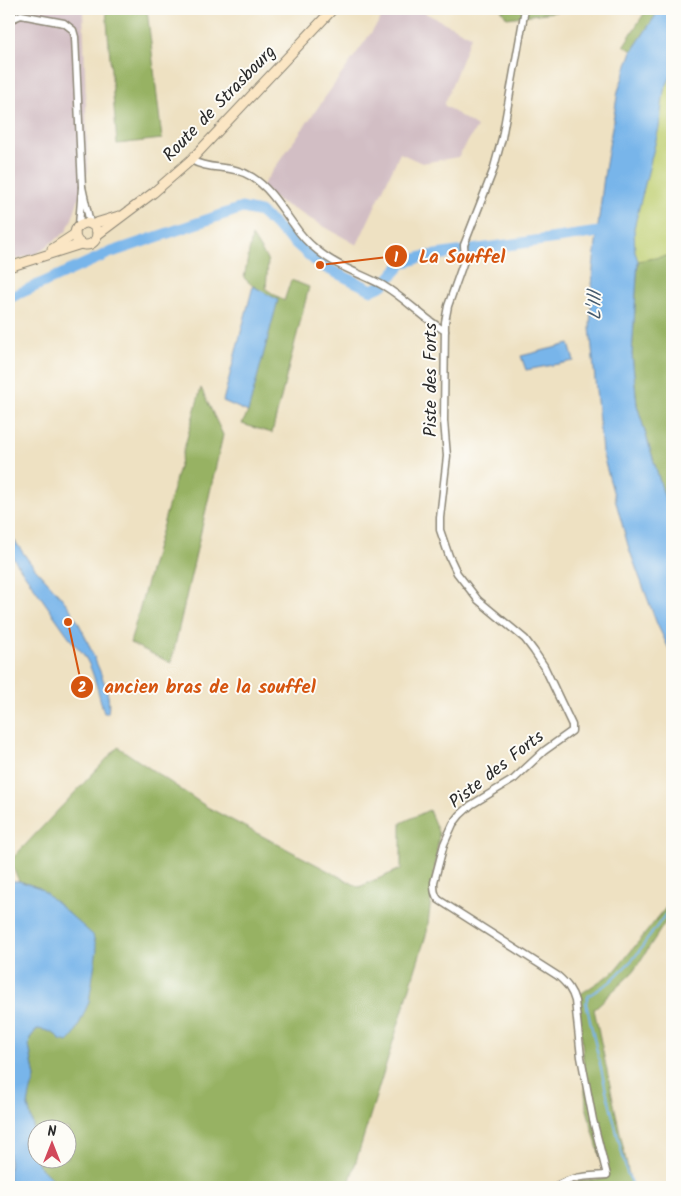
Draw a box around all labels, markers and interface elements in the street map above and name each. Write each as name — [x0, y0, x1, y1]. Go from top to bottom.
street label: Route de Strasbourg — [156, 39, 284, 169]
callout: La Souffel — [384, 239, 516, 273]
text: La Souffel — [419, 243, 506, 273]
text: 1 — [394, 246, 399, 270]
water label: L'Ill — [581, 288, 611, 320]
street label: Piste des Forts — [417, 323, 446, 437]
callout: ancien bras de la souffel — [69, 670, 326, 704]
text: ancien bras de la souffel — [104, 673, 317, 703]
text: 2 — [78, 676, 87, 700]
street label: Piste des Forts — [443, 723, 551, 817]
north arrow — [28, 1118, 78, 1168]
text: N — [48, 1121, 57, 1143]

